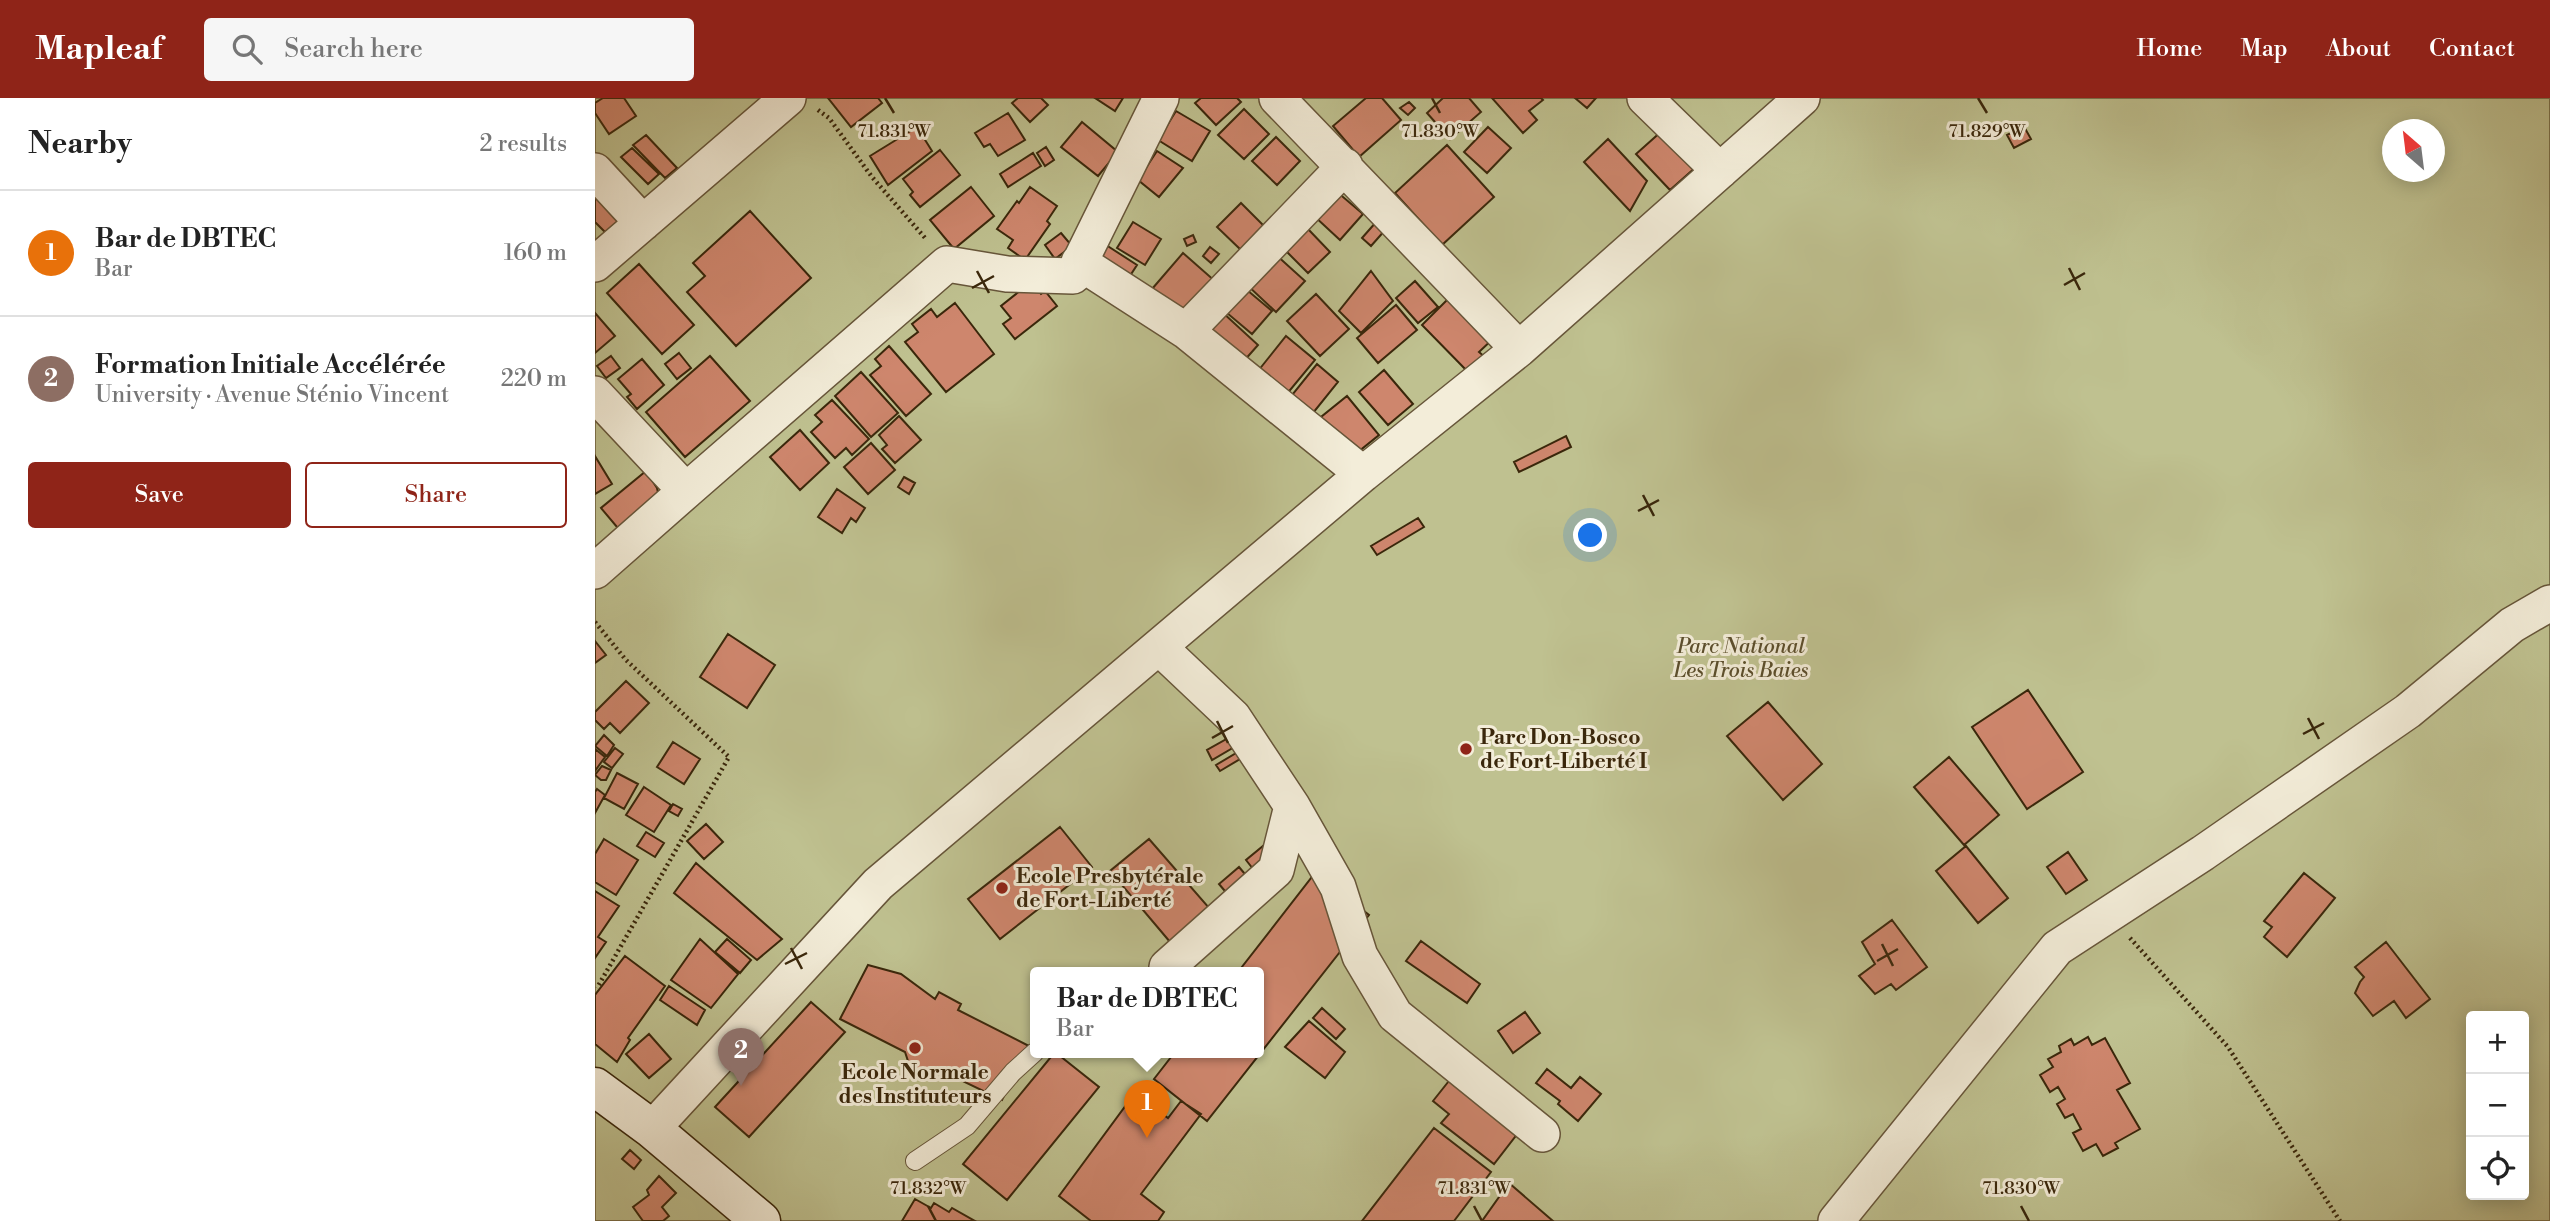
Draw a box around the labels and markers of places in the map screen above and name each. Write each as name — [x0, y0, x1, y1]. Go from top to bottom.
place label: Parc Don-Bosco de Fort-Liberté I — [1480, 725, 1647, 775]
marker: Parc Don-Bosco de Fort-Liberté I — [1458, 741, 1474, 757]
place label: Ecole Presbytérale de Fort-Liberté — [1016, 864, 1204, 914]
marker: Ecole Presbytérale de Fort-Liberté — [994, 880, 1010, 896]
pin: 2 — [718, 1028, 764, 1086]
marker: Ecole Normale des Instituteurs — [907, 1040, 923, 1056]
place label: Ecole Normale des Instituteurs — [839, 1060, 991, 1110]
pin: 1 — [1124, 1080, 1170, 1138]

